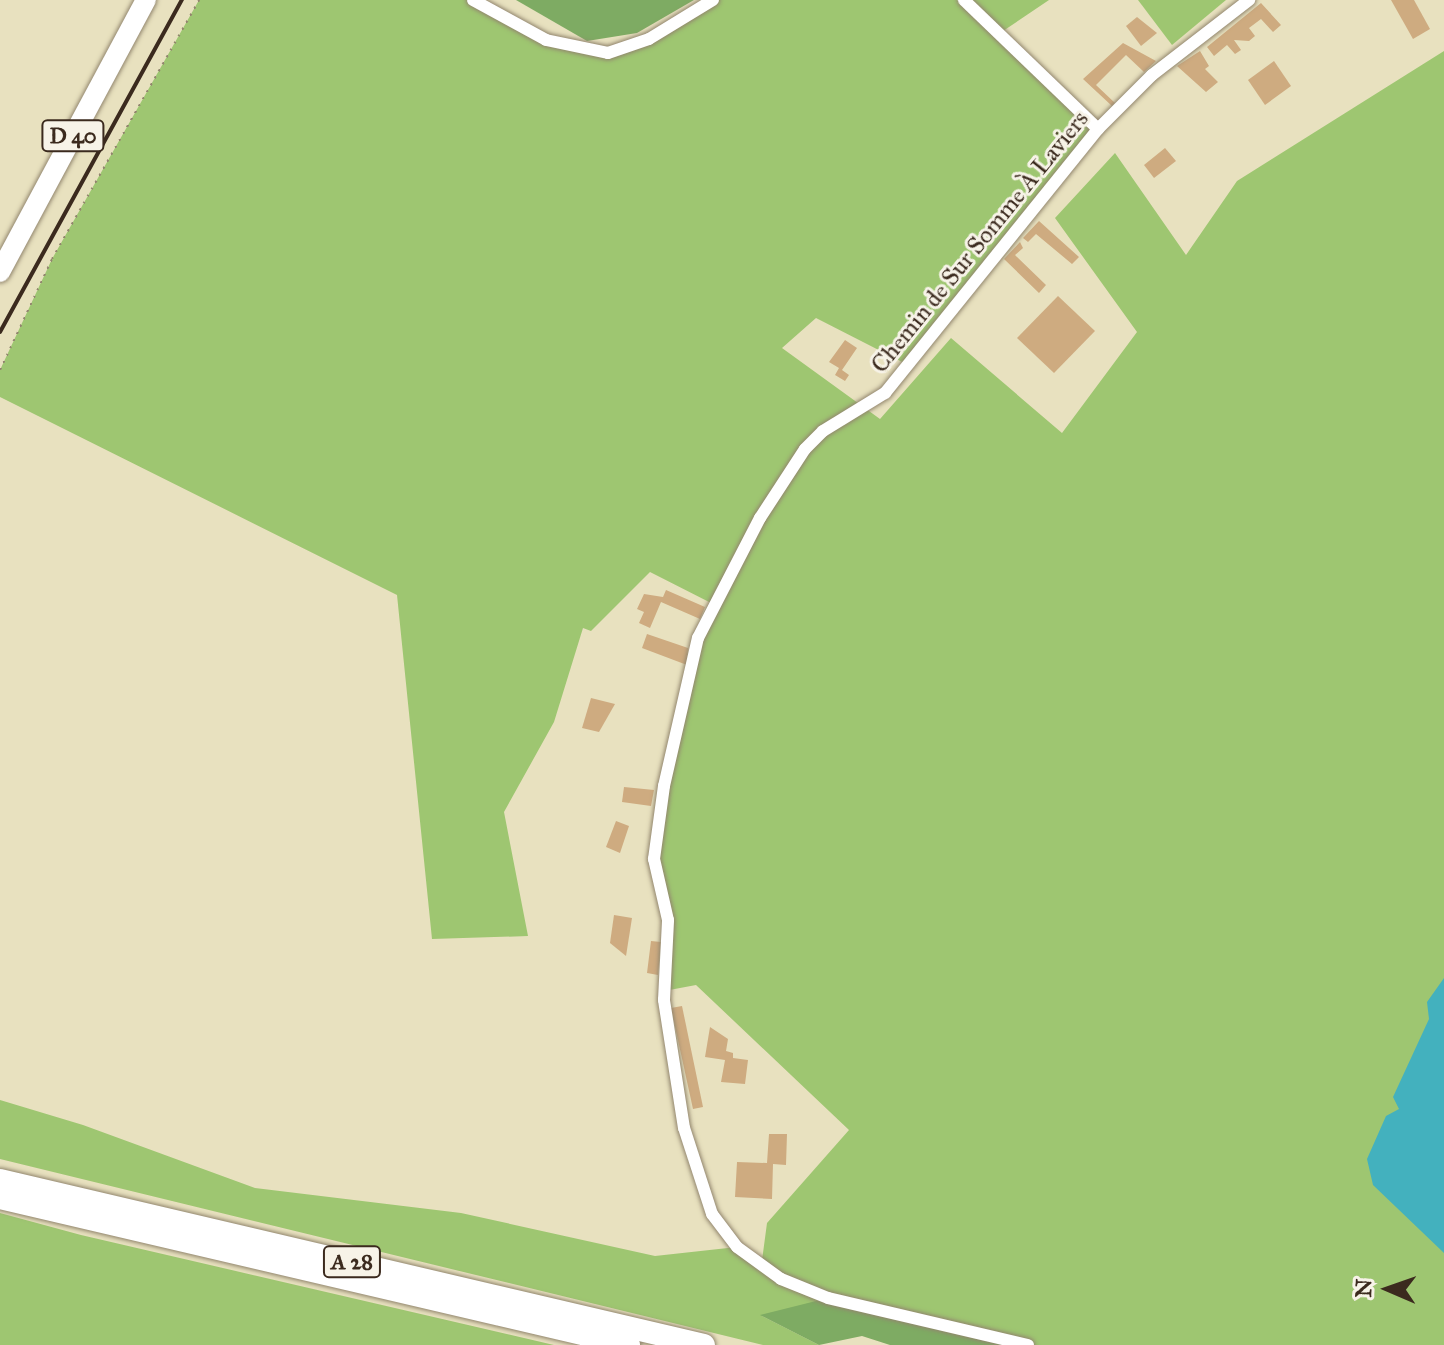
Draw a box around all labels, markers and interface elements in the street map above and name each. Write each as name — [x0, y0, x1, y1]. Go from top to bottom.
street label: Chemin de Sur Somme À Laviers — [865, 105, 1095, 379]
road number: D 40 — [41, 118, 105, 154]
road number: A 28 — [322, 1244, 382, 1280]
north arrow — [1348, 1249, 1428, 1329]
text: N — [1350, 1278, 1377, 1298]

